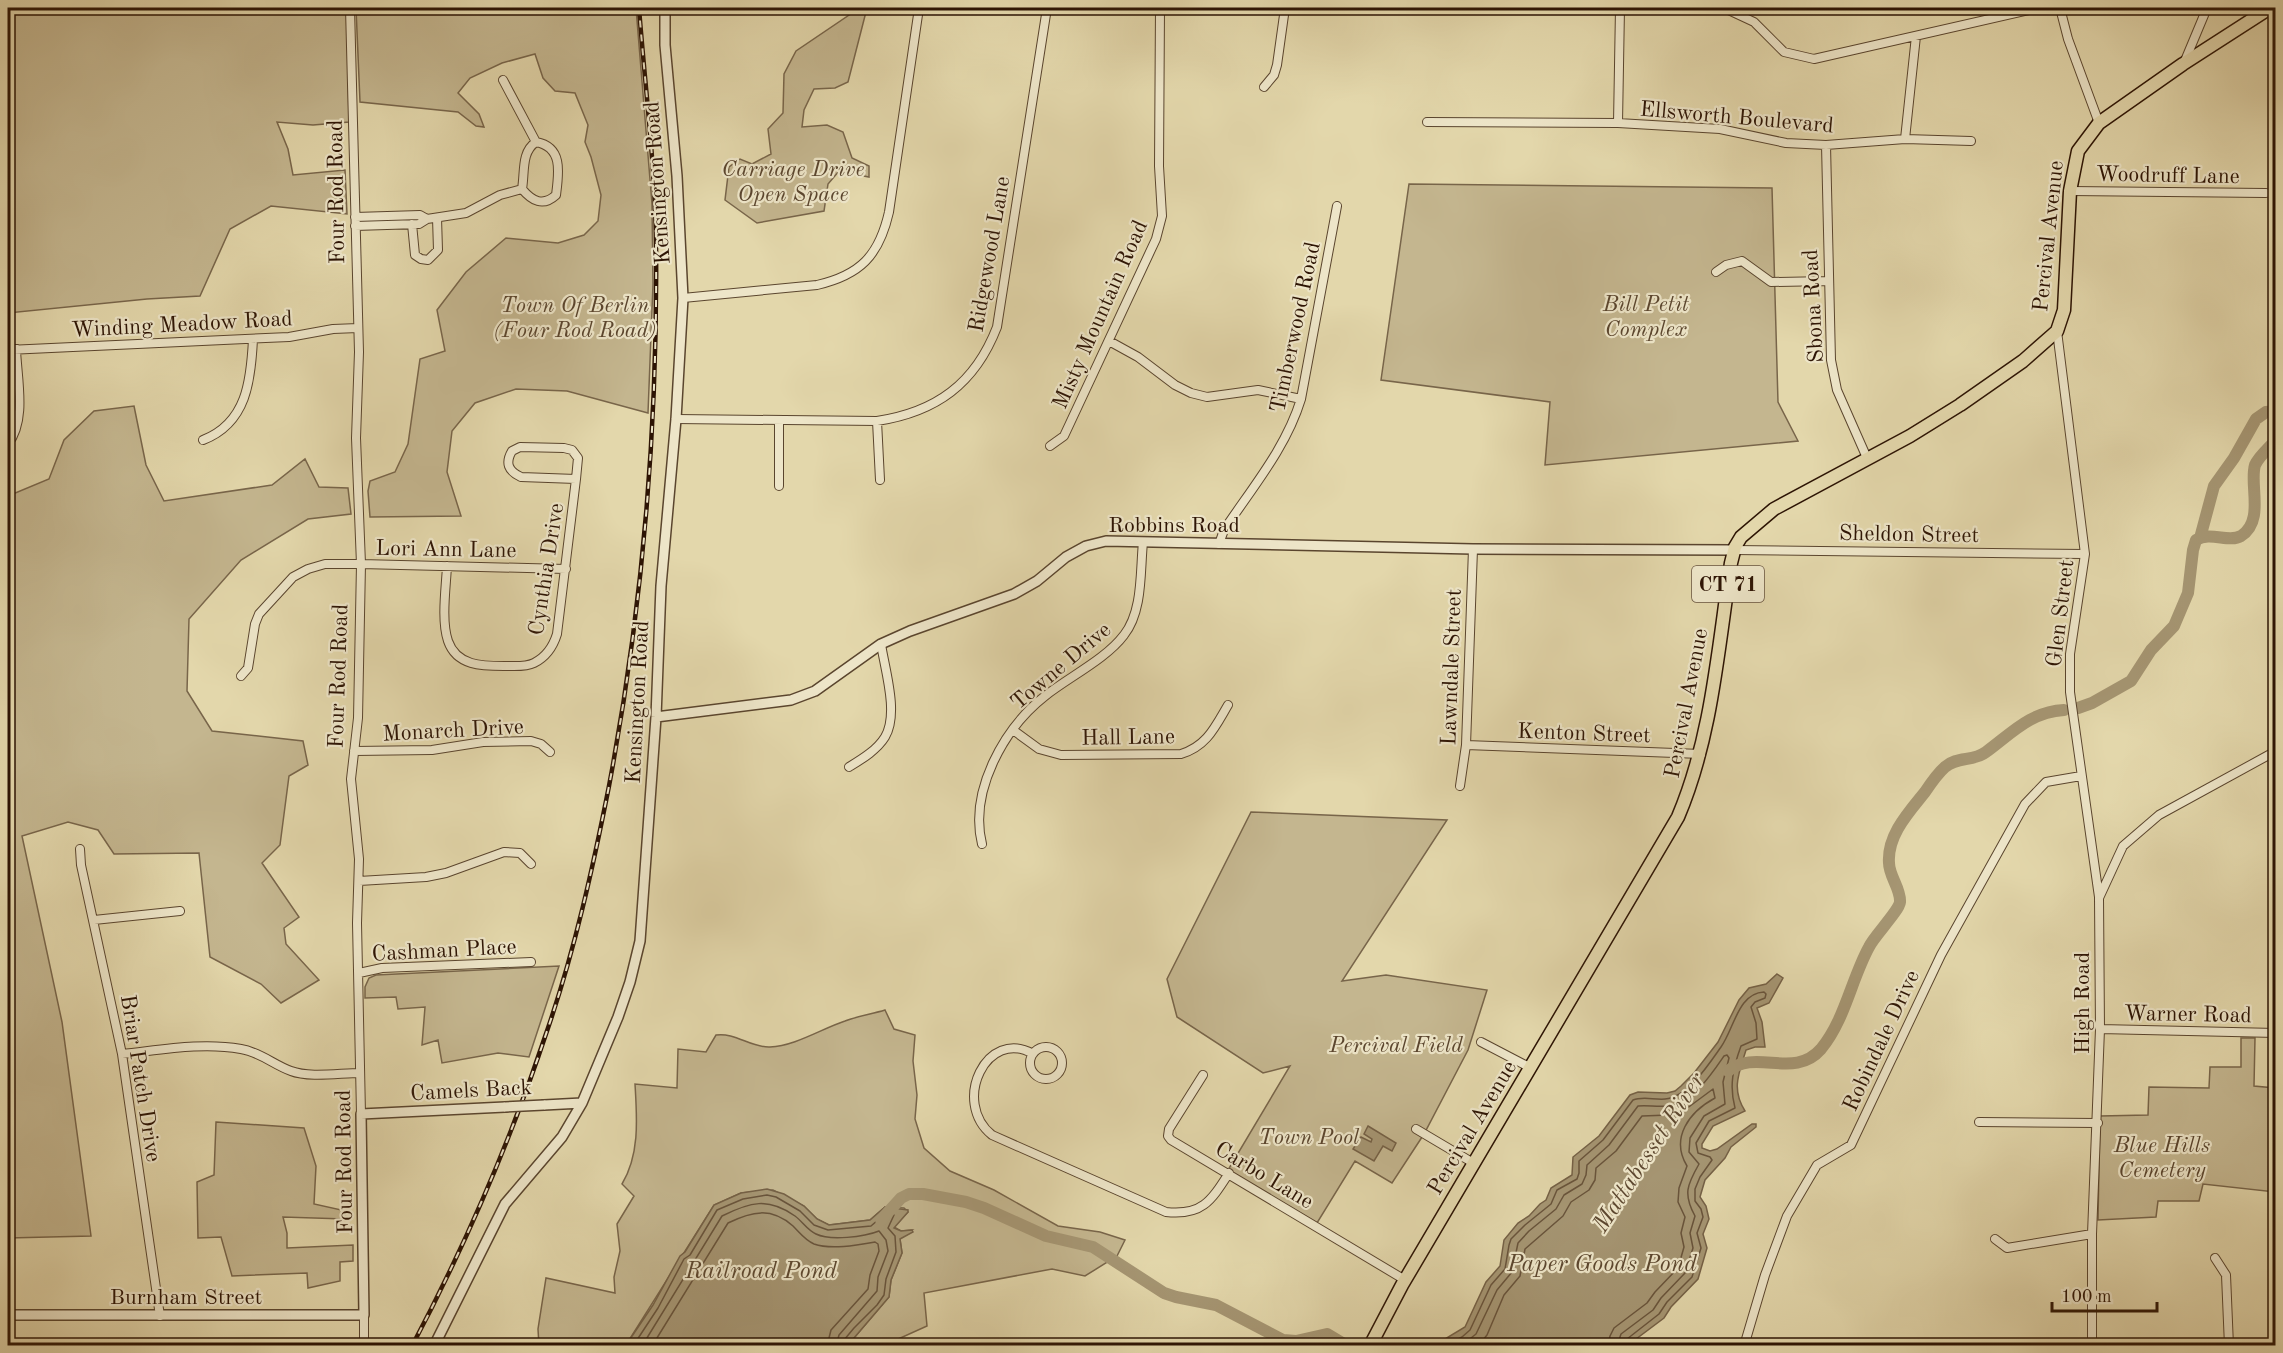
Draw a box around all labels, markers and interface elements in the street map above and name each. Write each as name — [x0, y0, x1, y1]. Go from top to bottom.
street label: Ellsworth Boulevard — [1639, 99, 1835, 137]
street label: Kensington Road — [641, 101, 675, 265]
street label: Four Rod Road — [325, 120, 349, 264]
park label: Carriage Drive Open Space — [721, 159, 865, 206]
street label: Percival Avenue — [2030, 159, 2068, 313]
street label: Woodruff Lane — [2096, 164, 2240, 188]
street label: Ridgewood Lane — [965, 174, 1015, 334]
street label: Misty Mountain Road — [1049, 217, 1152, 412]
street label: Timberwood Road — [1267, 240, 1325, 415]
street label: Sbona Road — [1800, 249, 1828, 363]
park label: Bill Petit Complex — [1602, 294, 1690, 341]
park label: Town Of Berlin (Four Rod Road) — [494, 295, 656, 342]
street label: Winding Meadow Road — [71, 308, 293, 342]
street label: Cynthia Drive — [526, 502, 568, 637]
street label: Robbins Road — [1108, 515, 1240, 537]
street label: Sheldon Street — [1839, 523, 1979, 547]
street label: Lori Ann Lane — [375, 538, 517, 562]
street label: Glen Street — [2043, 558, 2078, 668]
road number: CT 71 — [1692, 566, 1764, 602]
street label: Lawndale Street — [1438, 588, 1466, 746]
street label: Four Rod Road — [325, 604, 353, 749]
street label: Towne Drive — [1007, 619, 1115, 714]
street label: Kensington Road — [623, 620, 653, 784]
street label: Percival Avenue — [1662, 627, 1712, 780]
street label: Monarch Drive — [382, 716, 524, 746]
street label: Kenton Street — [1517, 721, 1651, 747]
street label: Hall Lane — [1081, 726, 1175, 750]
street label: Cashman Place — [371, 936, 517, 966]
street label: High Road — [2072, 952, 2094, 1054]
street label: Robindale Drive — [1839, 967, 1924, 1115]
street label: Briar Patch Drive — [116, 993, 164, 1164]
street label: Warner Road — [2124, 1003, 2252, 1027]
park label: Percival Field — [1328, 1035, 1463, 1057]
street label: Percival Avenue — [1424, 1057, 1521, 1199]
water label: Mattabesset River — [1589, 1068, 1711, 1238]
street label: Camels Back — [410, 1077, 533, 1105]
street label: Four Rod Road — [333, 1090, 357, 1234]
park label: Town Pool — [1259, 1127, 1360, 1149]
park label: Blue Hills Cemetery — [2113, 1135, 2210, 1182]
street label: Carbo Lane — [1211, 1138, 1317, 1214]
water label: Paper Goods Pond — [1506, 1253, 1697, 1277]
water label: Railroad Pond — [684, 1260, 837, 1284]
scale bar — [2052, 1275, 2157, 1313]
street label: Burnham Street — [110, 1287, 262, 1309]
text: 100 m — [2061, 1288, 2112, 1306]

